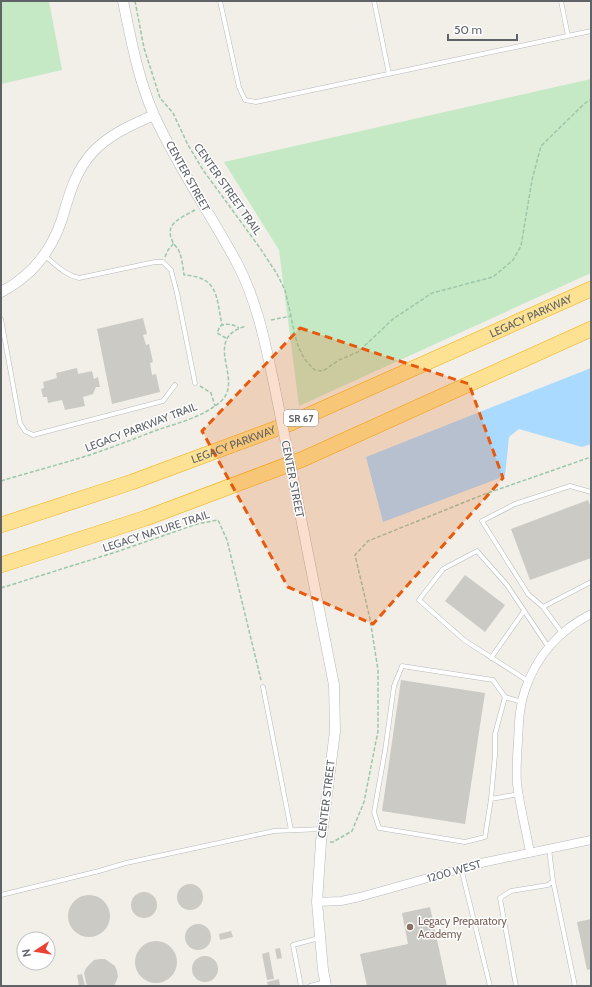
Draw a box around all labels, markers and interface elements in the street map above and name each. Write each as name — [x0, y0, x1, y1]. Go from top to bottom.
scale bar — [448, 16, 517, 42]
text: 50 m — [454, 22, 482, 37]
street label: CENTER STREET — [163, 138, 213, 214]
street label: CENTER STREET TRAIL — [191, 140, 265, 238]
street label: LEGACY PARKWAY — [487, 291, 575, 340]
street label: LEGACY PARKWAY TRAIL — [83, 399, 199, 455]
road number: SR 67 — [284, 410, 318, 426]
street label: LEGACY PARKWAY — [189, 422, 278, 466]
street label: CENTER STREET — [279, 439, 307, 519]
street label: LEGACY NATURE TRAIL — [101, 507, 212, 555]
street label: CENTER STREET — [314, 759, 338, 839]
street label: 1200 WEST — [425, 857, 483, 885]
place label: Legacy Preparatory Academy — [418, 914, 507, 941]
marker: Legacy Preparatory Academy — [405, 922, 415, 932]
north arrow — [16, 931, 56, 971]
text: N — [19, 948, 34, 958]

